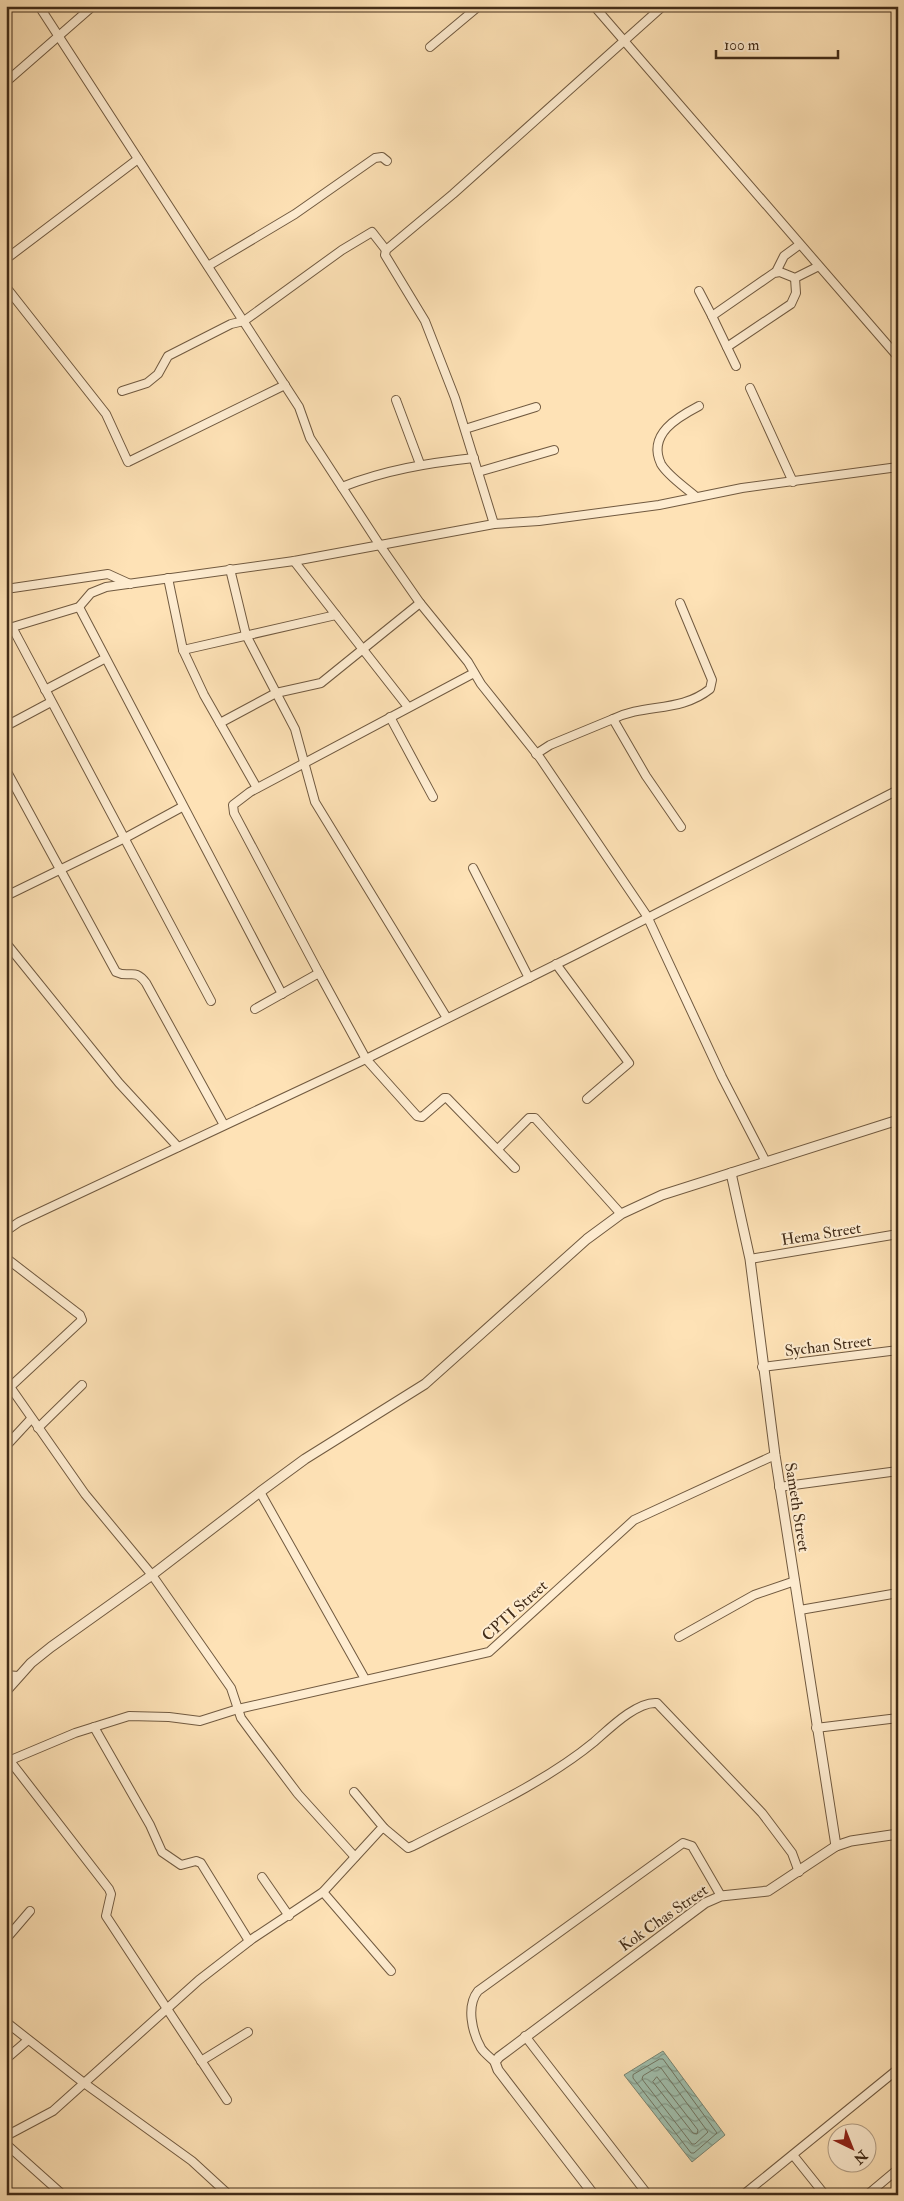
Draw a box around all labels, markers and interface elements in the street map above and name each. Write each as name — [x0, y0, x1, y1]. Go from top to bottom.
scale bar — [716, 28, 839, 60]
text: 100 m — [724, 36, 760, 55]
street label: Hema Street — [780, 1218, 862, 1250]
street label: Sychan Street — [784, 1331, 873, 1361]
street label: Sameth Street — [780, 1461, 814, 1553]
street label: CPTI Street — [478, 1576, 552, 1645]
street label: Kok Chas Street — [615, 1880, 712, 1956]
north arrow — [826, 2124, 876, 2174]
text: N — [850, 2146, 872, 2168]

